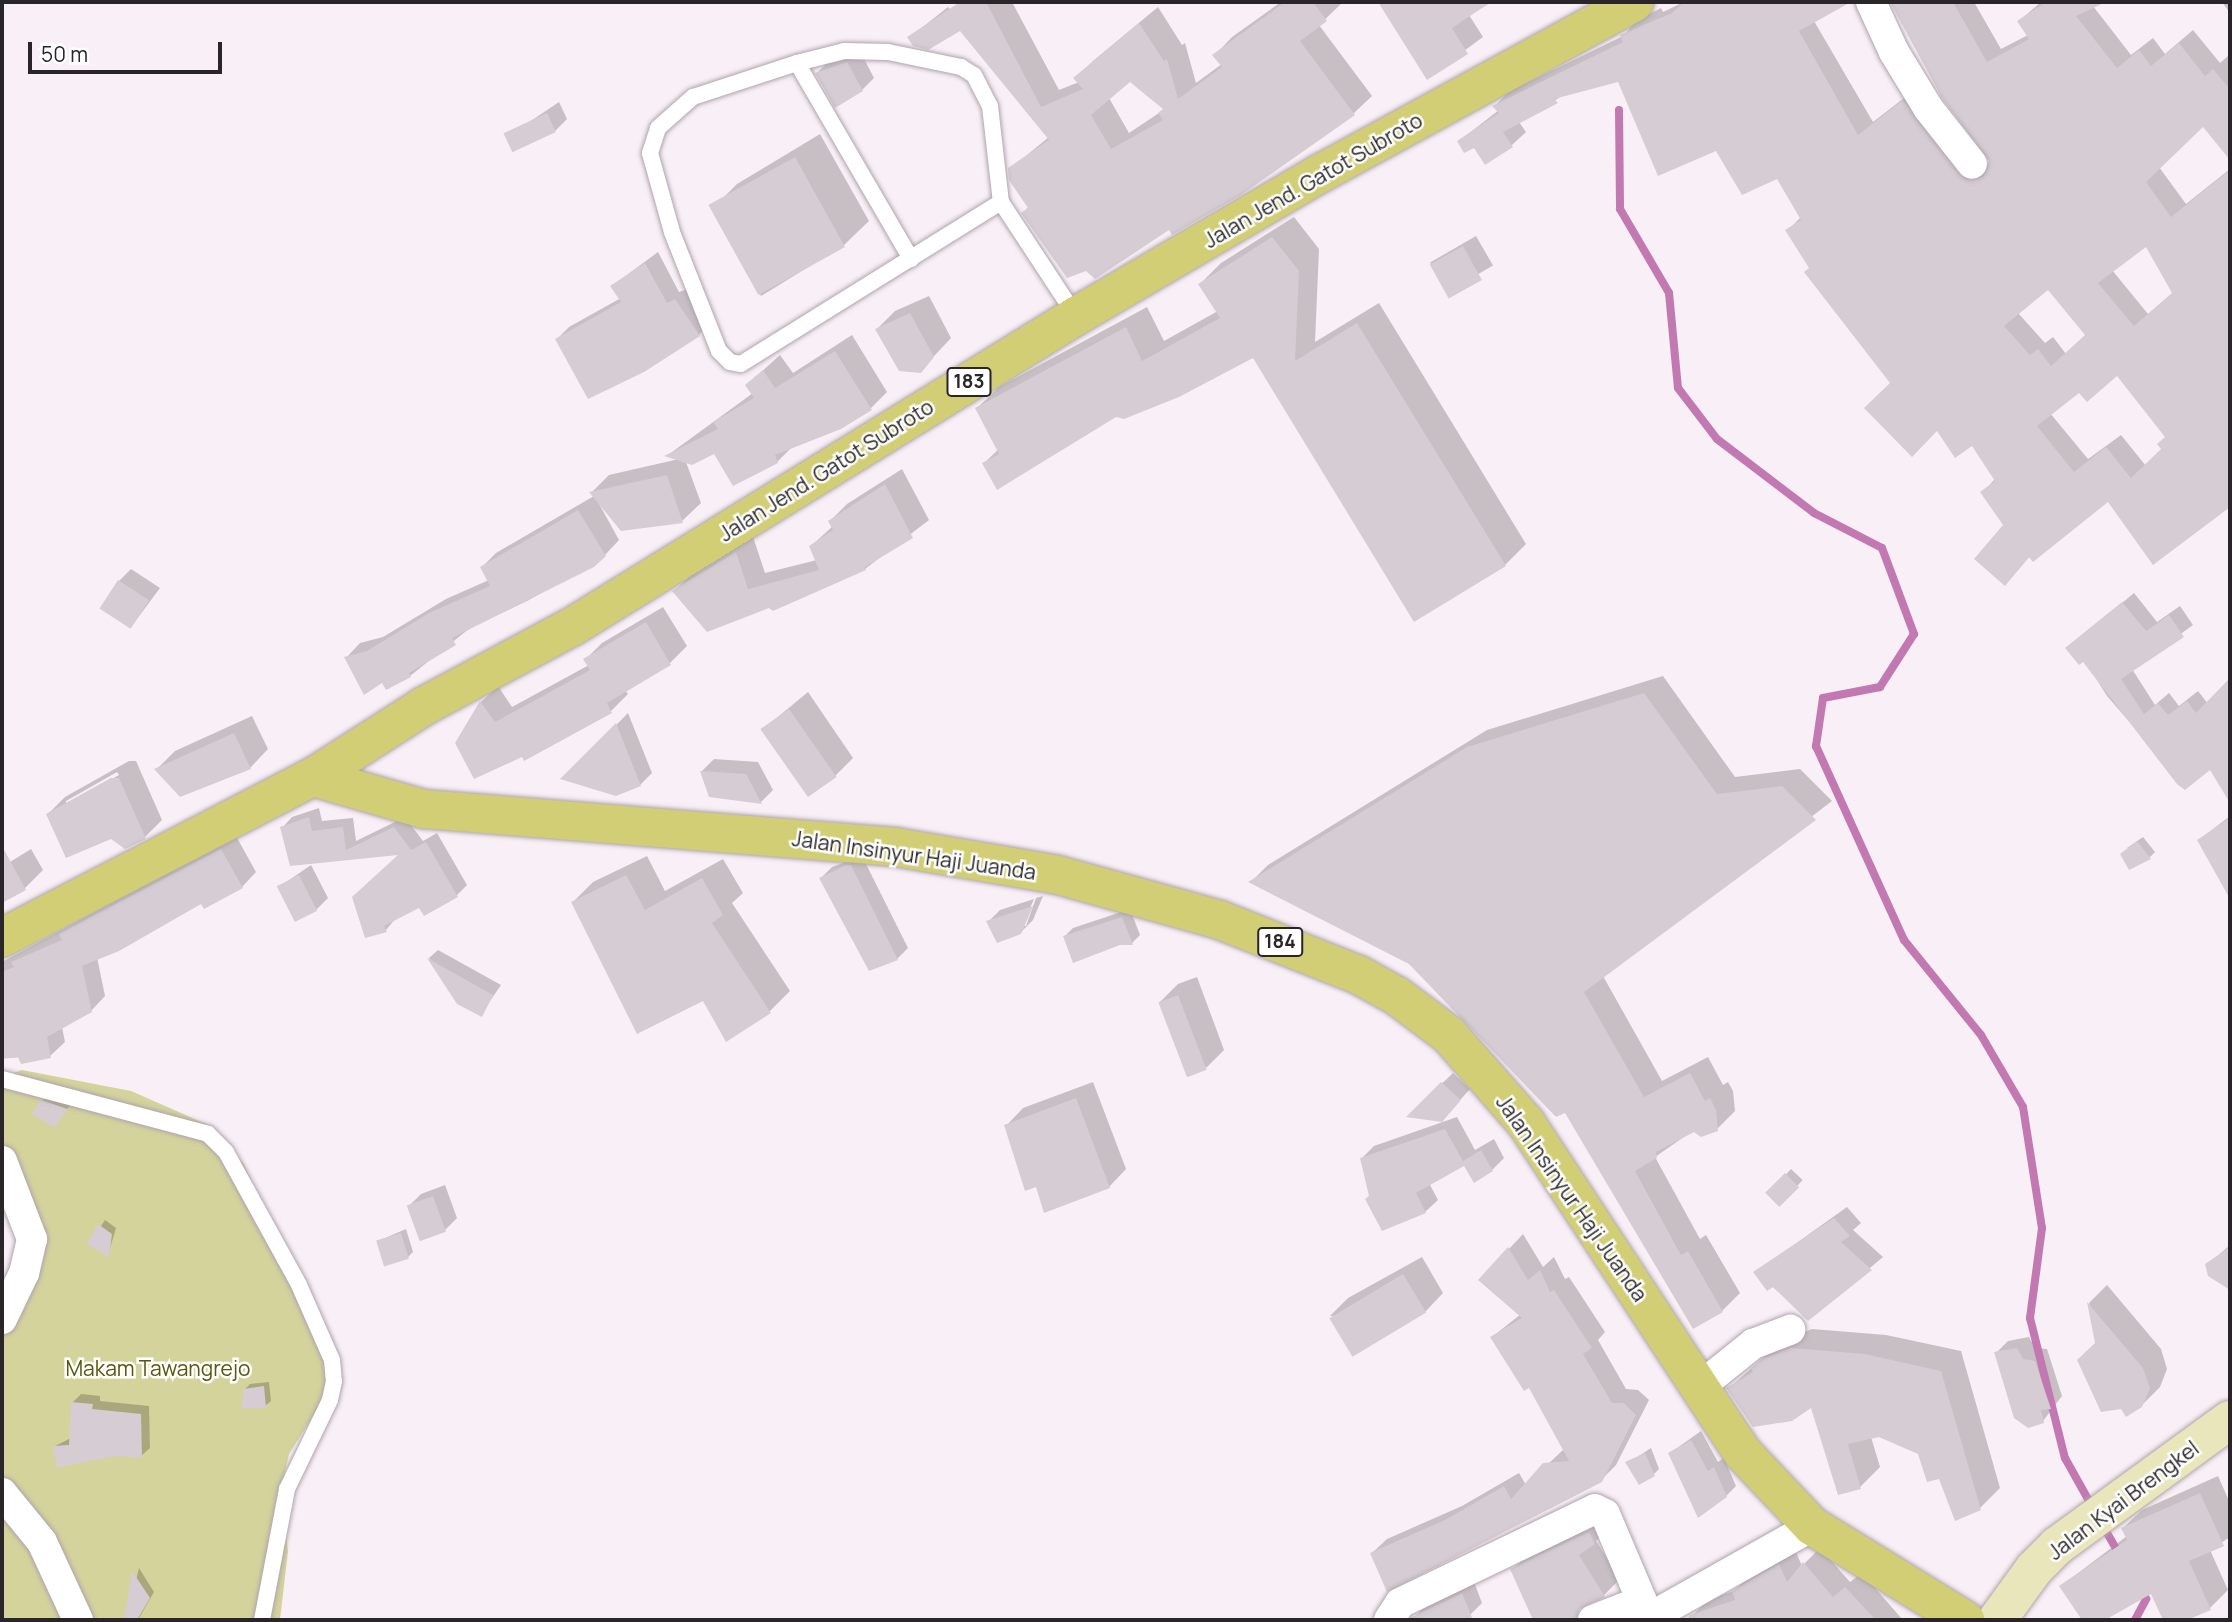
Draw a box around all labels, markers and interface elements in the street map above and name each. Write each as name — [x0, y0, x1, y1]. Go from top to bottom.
scale bar — [32, 28, 226, 72]
text: 50 m — [41, 40, 88, 68]
street label: Jalan Jend. Gatot Subroto — [1199, 107, 1427, 253]
road number: 183 — [946, 366, 992, 398]
street label: Jalan Jend. Gatot Subroto — [714, 394, 938, 546]
street label: Jalan Insinyur Haji Juanda — [790, 825, 1038, 885]
road number: 184 — [1256, 926, 1304, 958]
street label: Jalan Insinyur Haji Juanda — [1491, 1090, 1653, 1306]
park label: Makam Tawangrejo — [65, 1355, 251, 1381]
street label: Jalan Kyai Brengkel — [2043, 1435, 2203, 1565]

